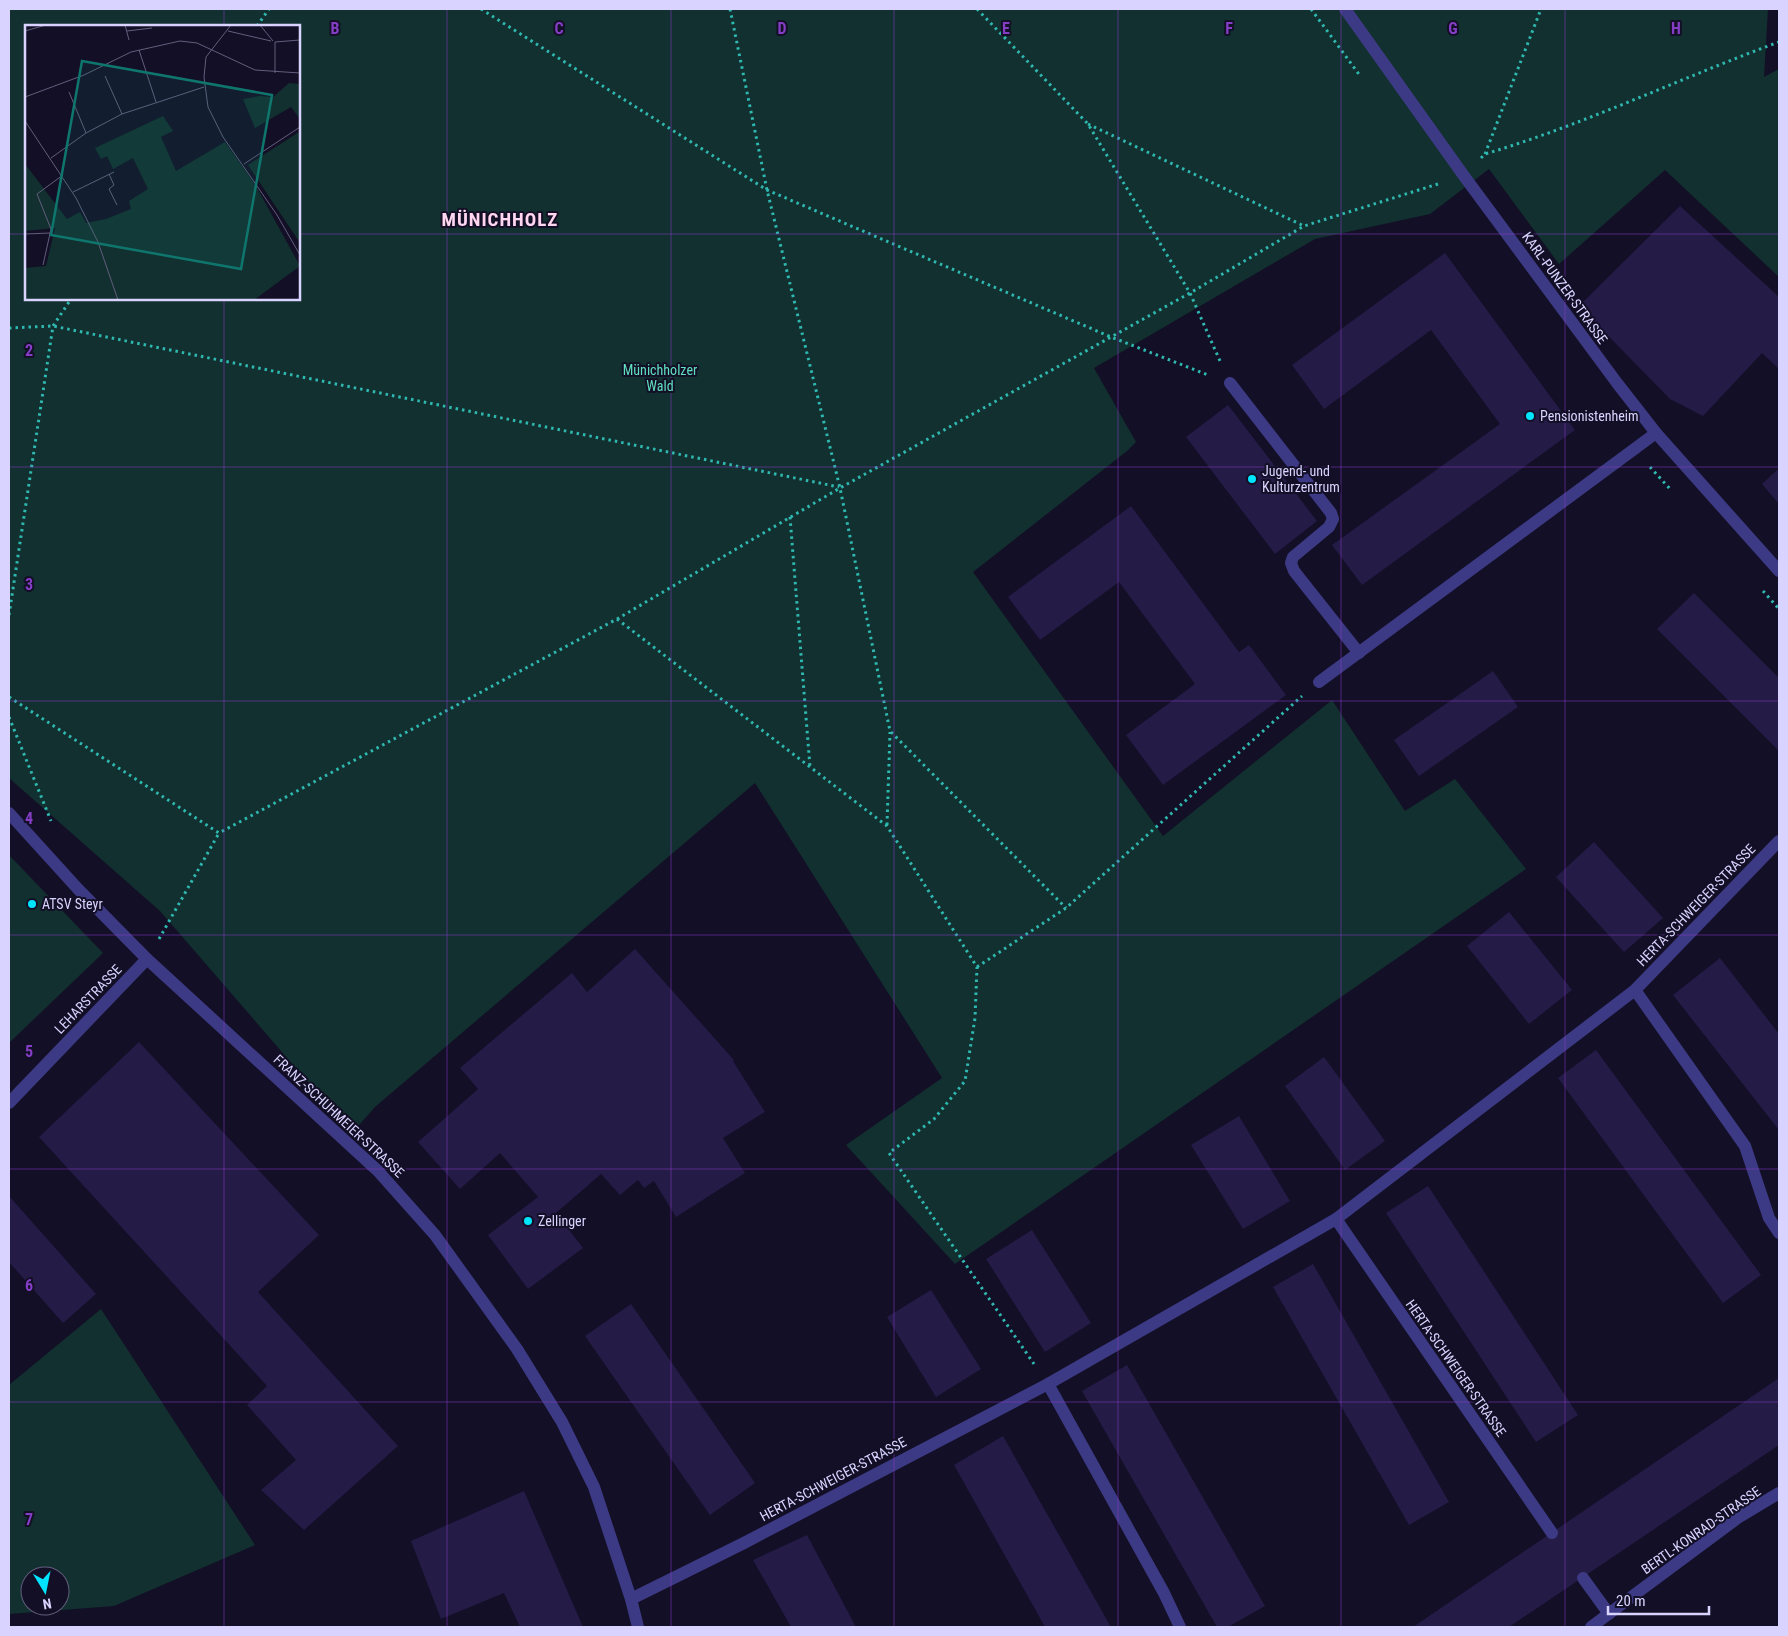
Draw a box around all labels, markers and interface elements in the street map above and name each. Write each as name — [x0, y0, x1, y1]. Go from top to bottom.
text: B — [331, 19, 340, 38]
text: C — [554, 19, 564, 38]
text: D — [777, 19, 787, 38]
text: E — [1002, 19, 1010, 38]
text: F — [1225, 19, 1233, 38]
text: G — [1448, 19, 1458, 38]
text: H — [1671, 19, 1681, 38]
inset map — [25, 25, 300, 300]
district label: MÜNICHHOLZ — [442, 208, 558, 231]
street label: KARL-PUNZER-STRASSE — [1519, 229, 1611, 347]
text: 2 — [25, 341, 33, 360]
park label: Münichholzer Wald — [623, 362, 697, 394]
place label: Pensionistenheim — [1540, 408, 1639, 424]
marker: Pensionistenheim — [1524, 410, 1536, 422]
place label: Jugend- und Kulturzentrum — [1262, 463, 1340, 495]
marker: Jugend- und Kulturzentrum — [1246, 473, 1258, 485]
text: 3 — [25, 575, 33, 594]
text: 4 — [25, 809, 33, 828]
street label: HERTA-SCHWEIGER-STRASSE — [1633, 841, 1759, 969]
place label: ATSV Steyr — [42, 896, 103, 912]
marker: ATSV Steyr — [26, 898, 38, 910]
street label: LEHARSTRASSE — [51, 961, 125, 1037]
text: 5 — [25, 1042, 33, 1061]
street label: FRANZ-SCHUHMEIER-STRASSE — [270, 1051, 408, 1181]
place label: Zellinger — [538, 1213, 586, 1229]
marker: Zellinger — [522, 1215, 534, 1227]
text: 6 — [25, 1276, 33, 1295]
street label: HERTA-SCHWEIGER-STRASSE — [1403, 1296, 1509, 1440]
street label: HERTA-SCHWEIGER-STRASSE — [757, 1434, 909, 1524]
street label: BERTL-KONRAD-STRASSE — [1638, 1483, 1764, 1577]
text: 7 — [25, 1510, 33, 1529]
north arrow — [20, 1566, 70, 1616]
scale bar — [1608, 1584, 1709, 1616]
text: 20 m — [1616, 1592, 1646, 1610]
text: N — [42, 1595, 53, 1612]

